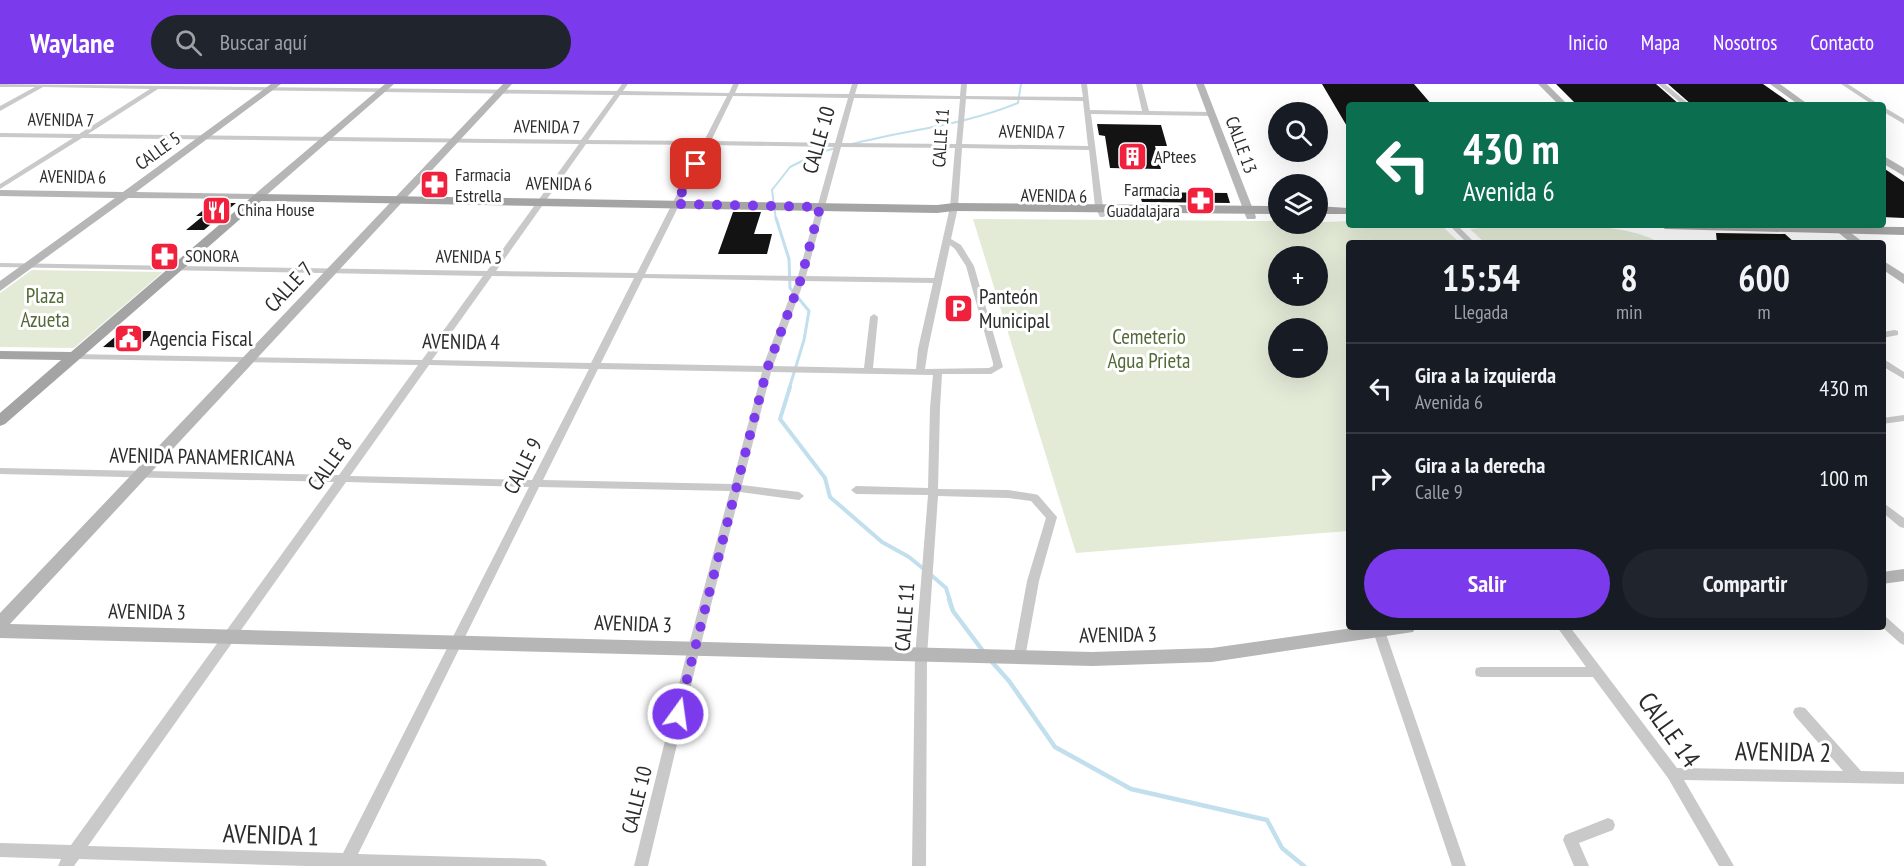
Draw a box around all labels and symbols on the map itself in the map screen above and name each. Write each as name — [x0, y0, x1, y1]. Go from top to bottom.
street label: CALLE 10 — [796, 103, 841, 177]
street label: AVENIDA 7 — [27, 107, 95, 132]
street label: CALLE 11 — [927, 108, 954, 168]
street label: CALLE 13 — [1221, 113, 1262, 176]
street label: AVENIDA 7 — [513, 114, 581, 139]
street label: AVENIDA 7 — [998, 119, 1066, 144]
street label: CALLE 5 — [130, 126, 185, 175]
pin — [670, 138, 721, 189]
building icon: APtees — [1117, 141, 1149, 173]
place label: APtees — [1154, 145, 1196, 168]
place label: Farmacia Estrella — [455, 163, 511, 207]
street label: AVENIDA 6 — [39, 164, 107, 189]
pharmacy icon: Farmacia Estrella — [418, 169, 450, 201]
street label: AVENIDA 6 — [525, 171, 593, 196]
place label: Farmacia Guadalajara — [1107, 178, 1180, 222]
street label: AVENIDA 6 — [1020, 183, 1088, 208]
pharmacy icon: Farmacia Guadalajara — [1185, 184, 1217, 216]
restaurant icon: China House — [200, 194, 232, 226]
place label: China House — [237, 198, 315, 221]
pharmacy icon: SONORA — [148, 240, 180, 272]
place label: SONORA — [185, 244, 239, 267]
street label: AVENIDA 5 — [435, 244, 503, 269]
street label: CALLE 7 — [259, 256, 319, 318]
park label: Plaza Azueta — [20, 282, 70, 333]
place label: Panteón Municipal — [979, 283, 1050, 334]
parking icon: Panteón Municipal — [942, 293, 974, 325]
public building icon: Agencia Fiscal — [113, 323, 145, 355]
park label: Cemeterio Agua Prieta — [1108, 323, 1190, 374]
place label: Agencia Fiscal — [150, 325, 253, 352]
street label: AVENIDA 4 — [422, 327, 501, 356]
street label: CALLE 8 — [301, 432, 358, 496]
street label: CALLE 9 — [497, 433, 548, 498]
street label: AVENIDA PANAMERICANA — [109, 441, 295, 472]
street label: CALLE 11 — [889, 582, 920, 652]
street label: AVENIDA 3 — [108, 597, 186, 626]
street label: AVENIDA 3 — [594, 609, 672, 638]
street label: AVENIDA 3 — [1079, 620, 1157, 649]
position arrow — [646, 682, 710, 746]
street label: CALLE 14 — [1631, 686, 1708, 774]
street label: AVENIDA 2 — [1735, 734, 1831, 769]
street label: CALLE 10 — [615, 763, 658, 837]
street label: AVENIDA 1 — [222, 816, 320, 853]

